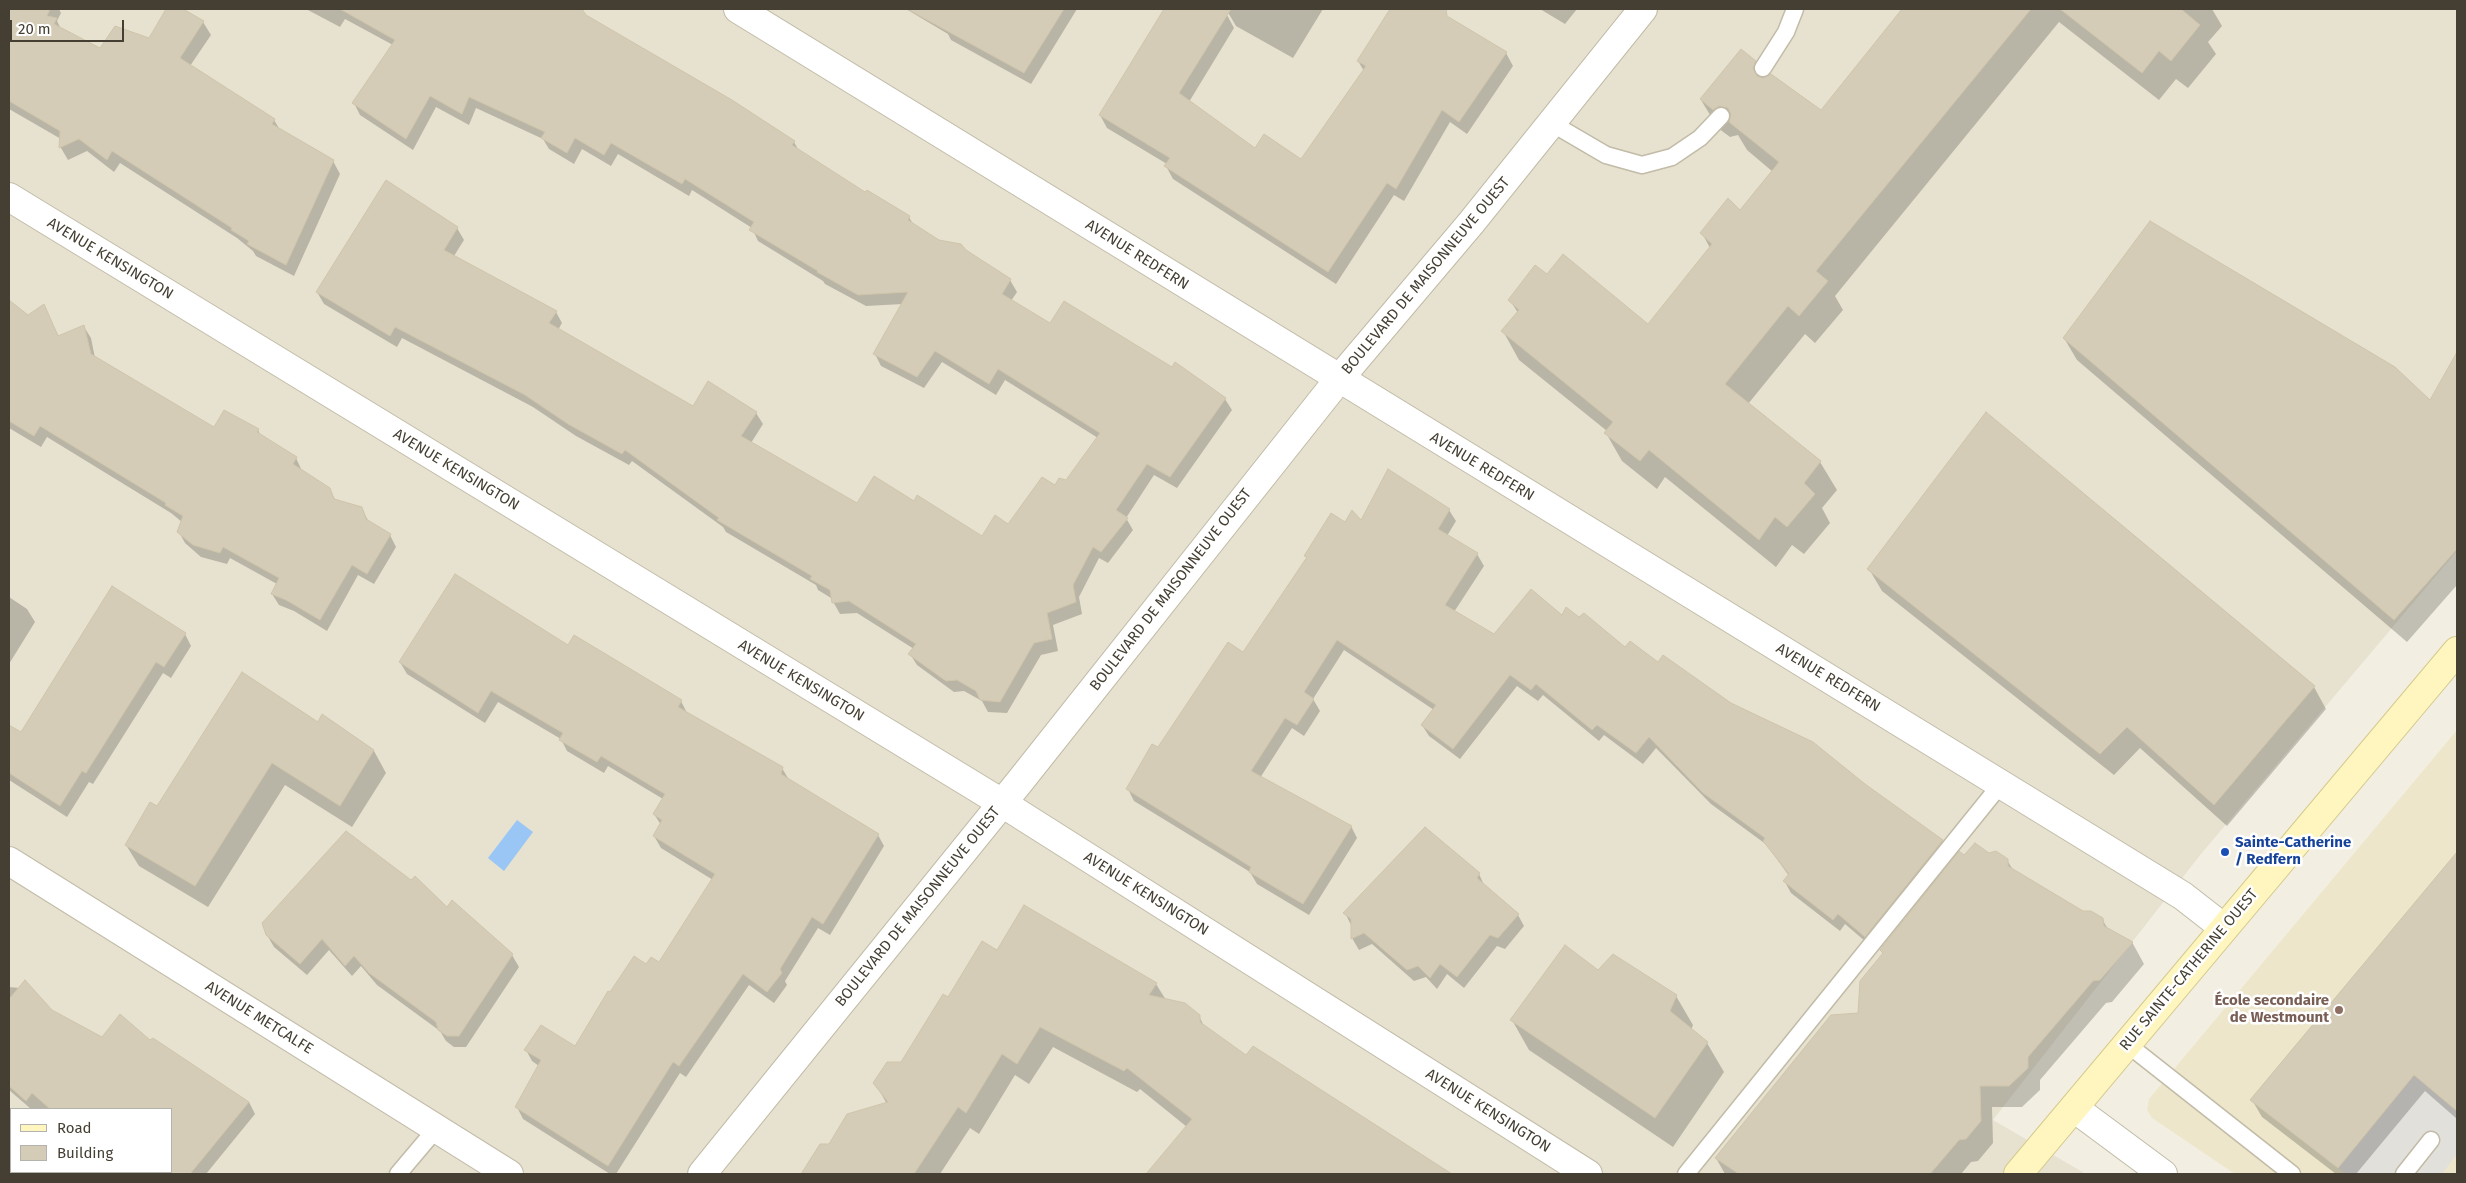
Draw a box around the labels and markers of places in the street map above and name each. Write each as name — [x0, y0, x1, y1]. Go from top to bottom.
place label: Sainte-Catherine / Redfern — [2235, 834, 2351, 869]
marker: Sainte-Catherine / Redfern — [2219, 846, 2231, 858]
place label: École secondaire de Westmount — [2214, 992, 2329, 1027]
marker: École secondaire de Westmount — [2333, 1004, 2345, 1016]

